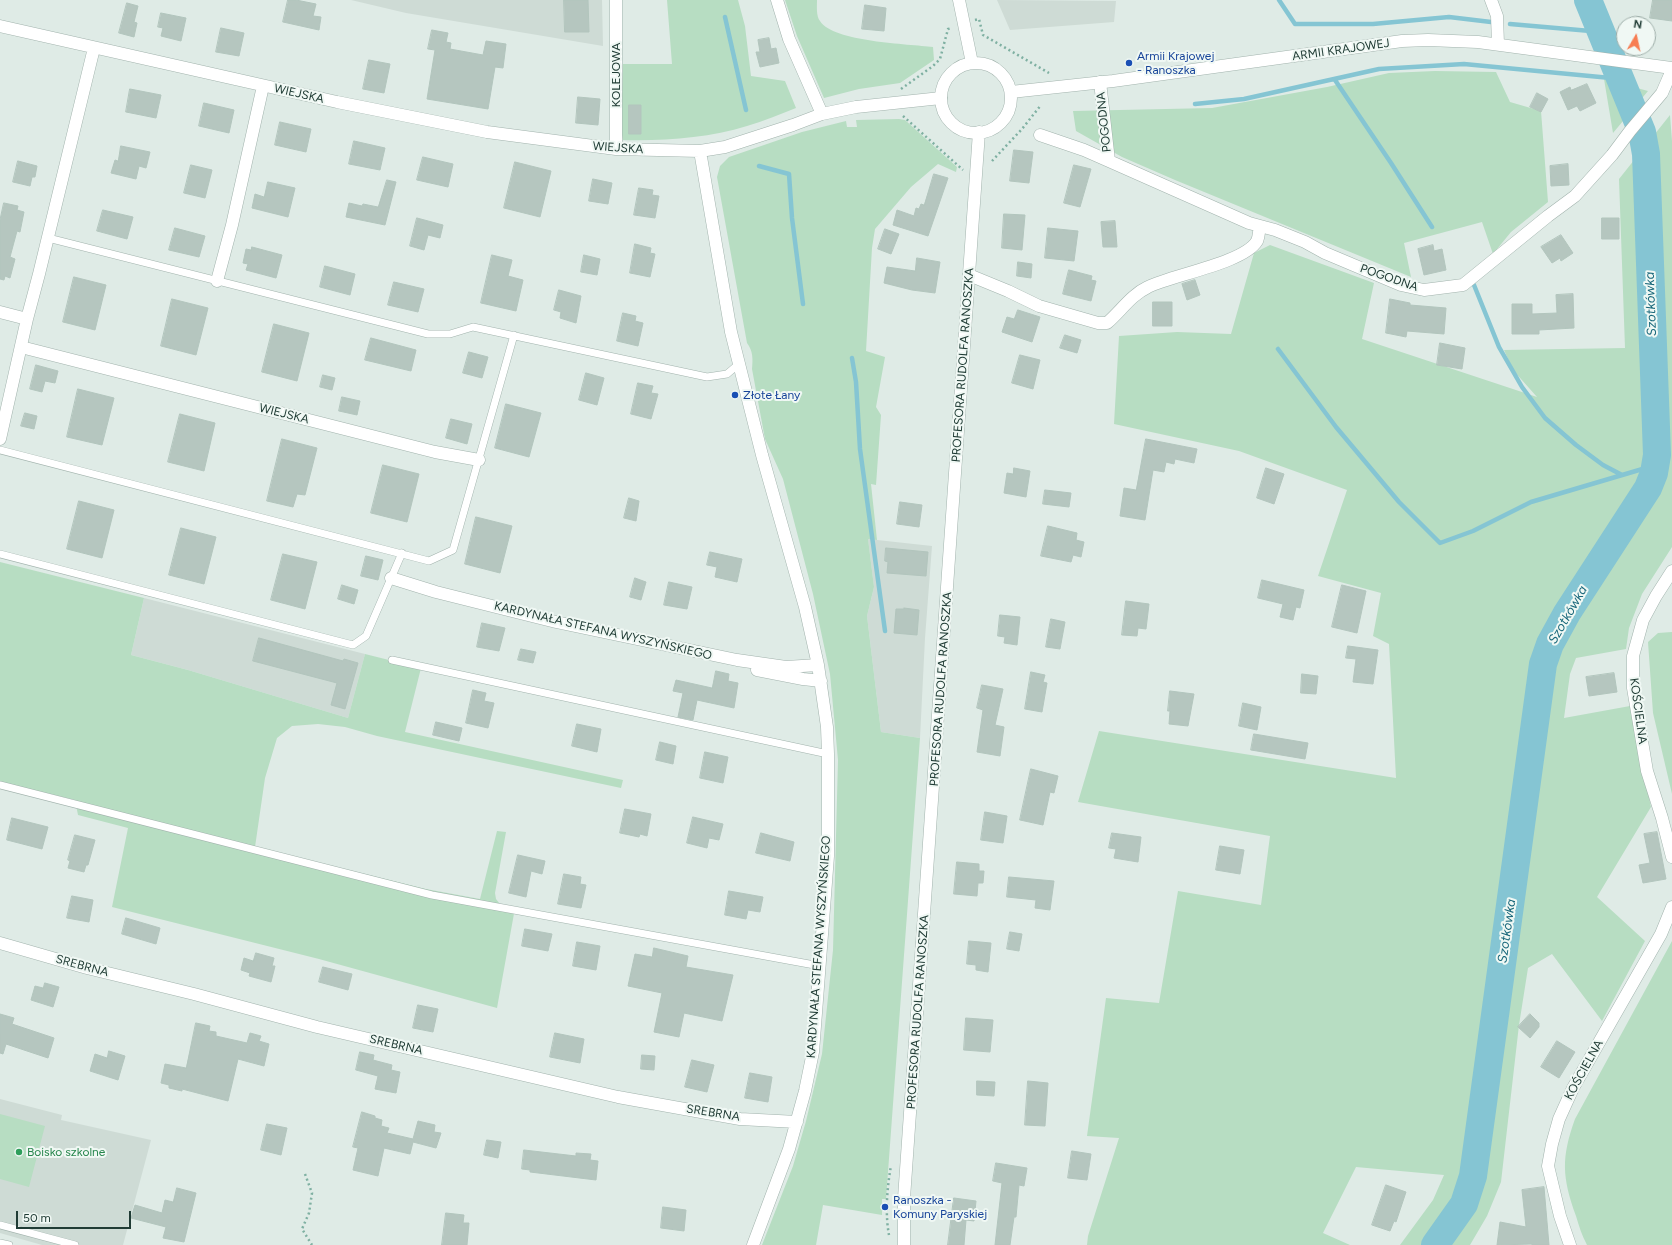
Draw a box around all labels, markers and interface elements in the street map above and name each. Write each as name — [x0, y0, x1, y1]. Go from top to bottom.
north arrow — [1616, 16, 1656, 56]
text: N — [1633, 18, 1643, 32]
street label: ARMII KRAJOWEJ — [1291, 36, 1391, 64]
street label: KOLEJOWA — [609, 43, 623, 107]
place label: Armii Krajowej - Ranoszka — [1137, 49, 1214, 77]
marker: Armii Krajowej - Ranoszka — [1124, 58, 1134, 68]
street label: WIEJSKA — [273, 81, 325, 107]
street label: POGODNA — [1094, 91, 1114, 153]
street label: WIEJSKA — [592, 139, 644, 157]
street label: POGODNA — [1358, 261, 1420, 295]
street label: PROFESORA RUDOLFA RANOSZKA — [949, 267, 977, 463]
water label: Szotkówka — [1642, 271, 1660, 337]
place label: Złote Łany — [743, 388, 800, 402]
marker: Złote Łany — [730, 390, 740, 400]
street label: WIEJSKA — [258, 401, 310, 427]
water label: Szotkówka — [1545, 583, 1591, 647]
street label: PROFESORA RUDOLFA RANOSZKA — [927, 591, 955, 787]
street label: KARDYNAŁA STEFANA WYSZYŃSKIEGO — [493, 599, 713, 663]
street label: KOŚCIELNA — [1626, 677, 1650, 745]
street label: KARDYNAŁA STEFANA WYSZYŃSKIEGO — [804, 835, 834, 1059]
water label: Szotkówka — [1495, 898, 1519, 964]
street label: PROFESORA RUDOLFA RANOSZKA — [904, 914, 932, 1110]
street label: SREBRNA — [54, 952, 110, 980]
street label: SREBRNA — [368, 1032, 424, 1058]
street label: KOŚCIELNA — [1562, 1037, 1606, 1103]
street label: SREBRNA — [685, 1102, 741, 1124]
place label: Boisko szkolne — [27, 1145, 105, 1159]
marker: Boisko szkolne — [14, 1147, 24, 1157]
place label: Ranoszka - Komuny Paryskiej — [893, 1193, 987, 1221]
marker: Ranoszka - Komuny Paryskiej — [880, 1202, 890, 1212]
scale bar — [18, 1203, 133, 1229]
text: 50 m — [23, 1211, 51, 1225]

